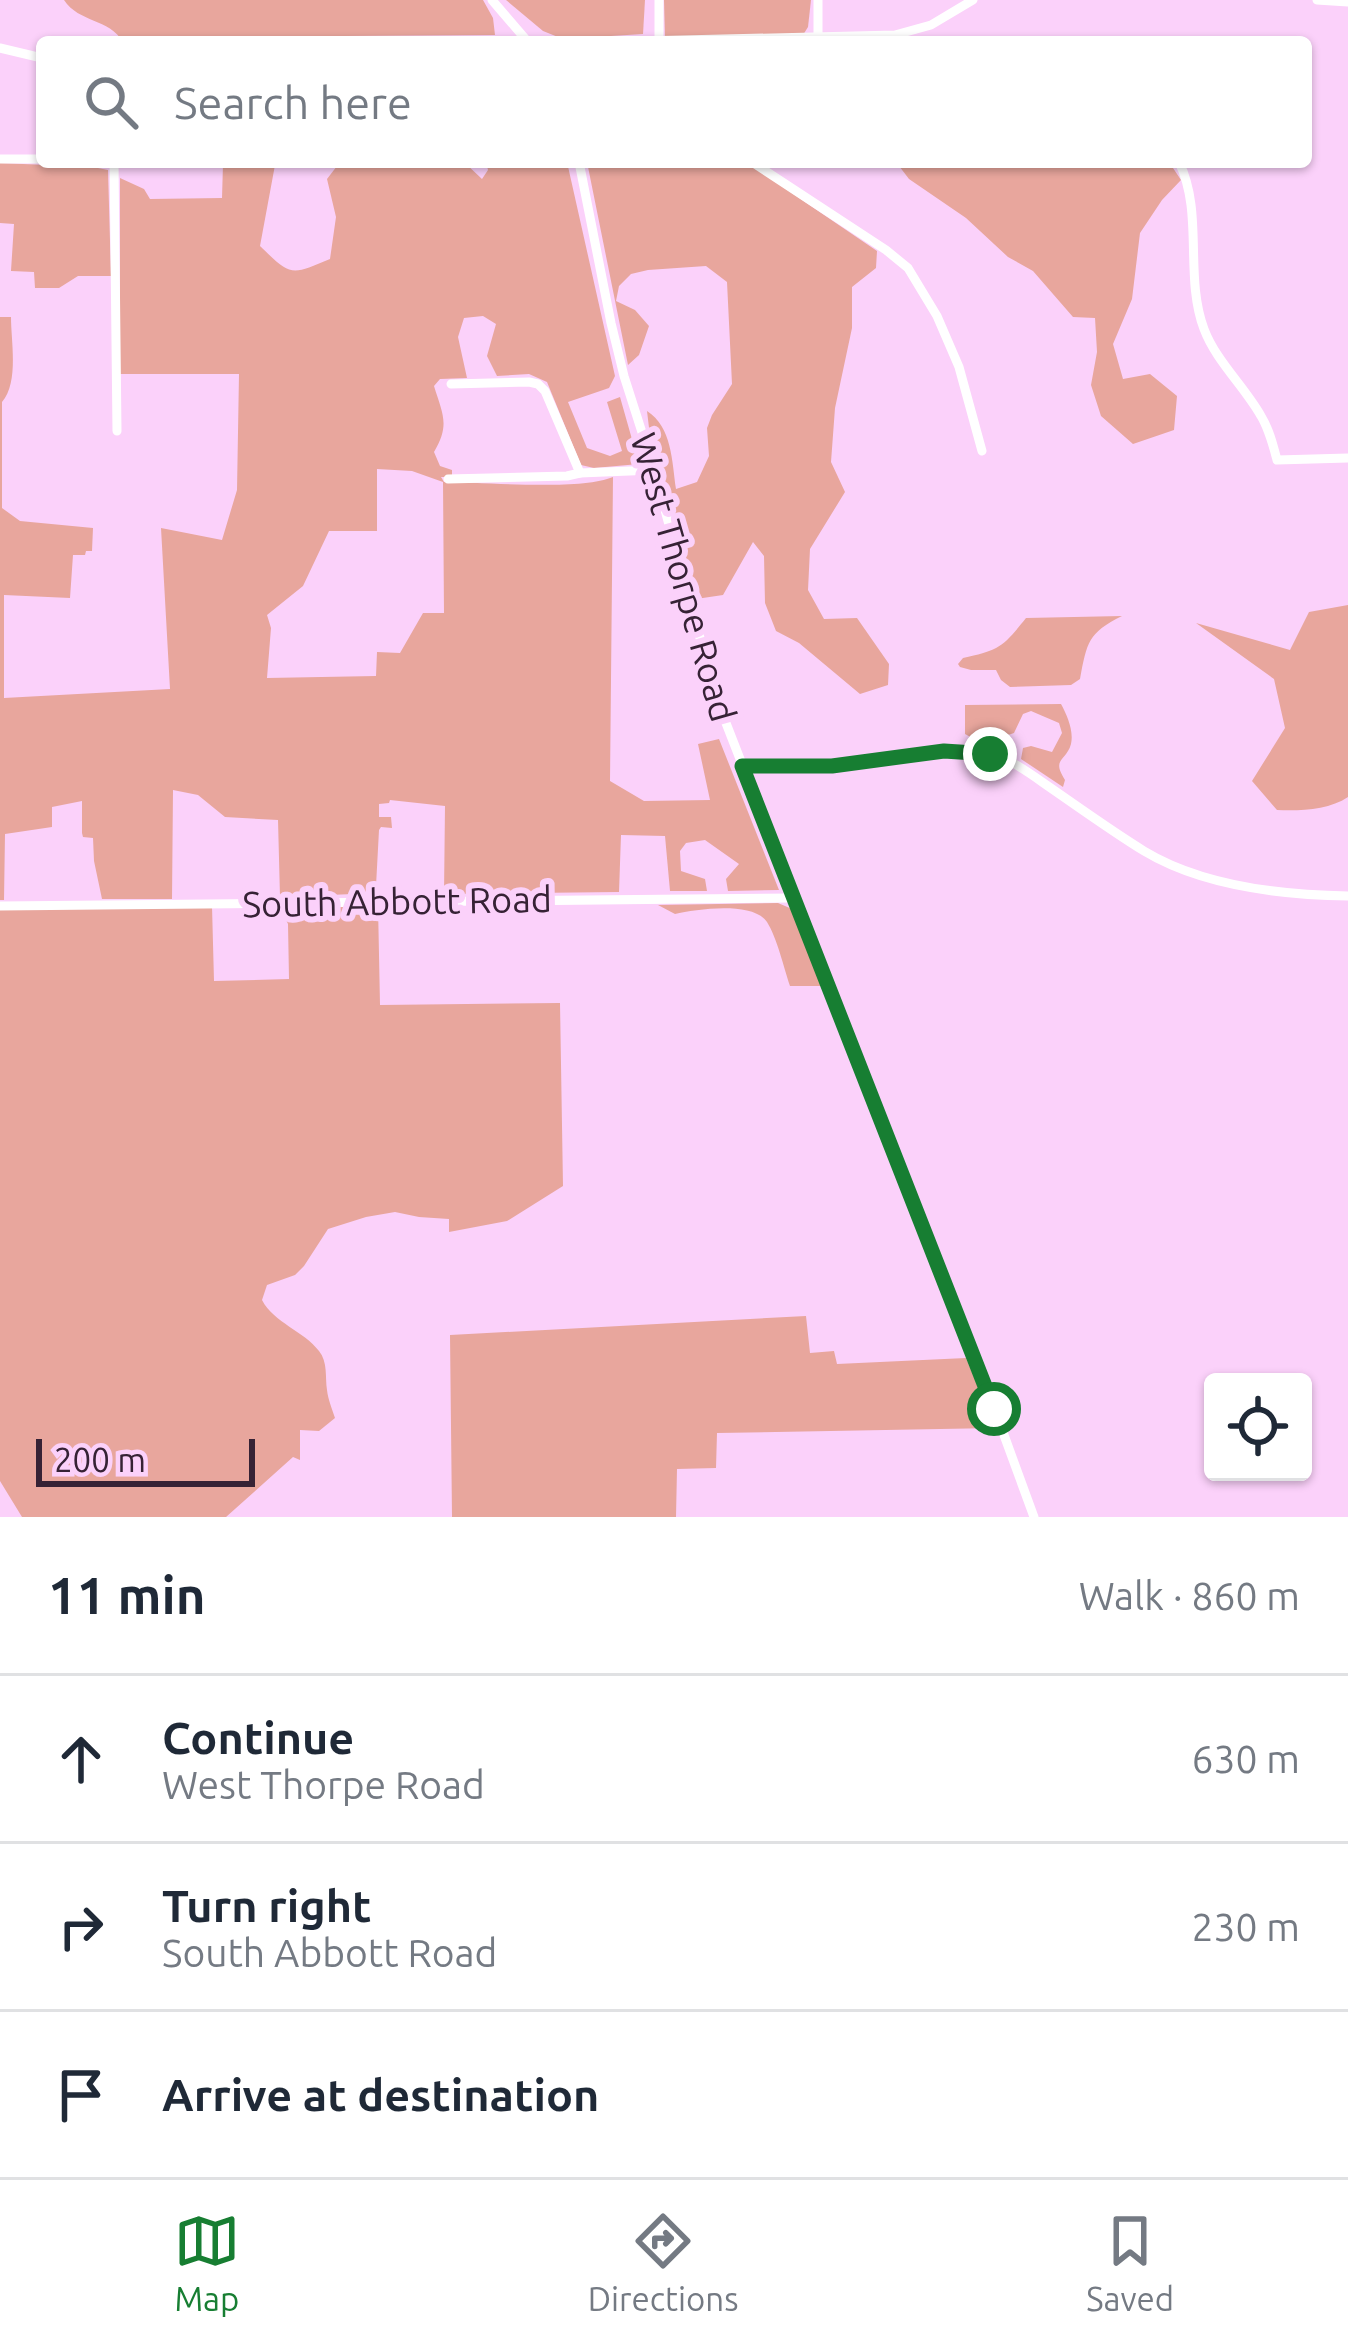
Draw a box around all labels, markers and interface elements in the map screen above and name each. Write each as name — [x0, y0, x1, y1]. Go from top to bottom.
search box — [36, 36, 1312, 168]
icon: search — [78, 69, 144, 135]
text: Search here — [174, 77, 412, 128]
street label: West Thorpe Road — [623, 428, 745, 726]
route end — [963, 727, 1017, 781]
street label: South Abbott Road — [242, 878, 552, 924]
map controls — [1204, 1373, 1312, 1481]
button: locate — [1204, 1373, 1312, 1481]
route start — [967, 1382, 1021, 1436]
scale bar — [36, 1433, 255, 1486]
text: 200 m — [54, 1441, 146, 1478]
text: 11 min — [48, 1566, 206, 1624]
text: Walk · 860 m — [1079, 1574, 1300, 1617]
text: Continue — [162, 1712, 354, 1763]
icon: ahead — [48, 1726, 114, 1792]
text: 630 m — [1191, 1737, 1300, 1780]
text: West Thorpe Road — [162, 1763, 485, 1806]
text: Turn right — [162, 1880, 371, 1931]
icon: right — [48, 1894, 114, 1960]
text: 230 m — [1191, 1905, 1300, 1948]
text: South Abbott Road — [162, 1931, 497, 1974]
icon: arrive — [48, 2062, 114, 2128]
text: Arrive at destination — [162, 2069, 599, 2120]
tab: Map — [174, 2208, 240, 2317]
tab: Directions — [588, 2208, 738, 2317]
tab: Saved — [1086, 2208, 1174, 2317]

